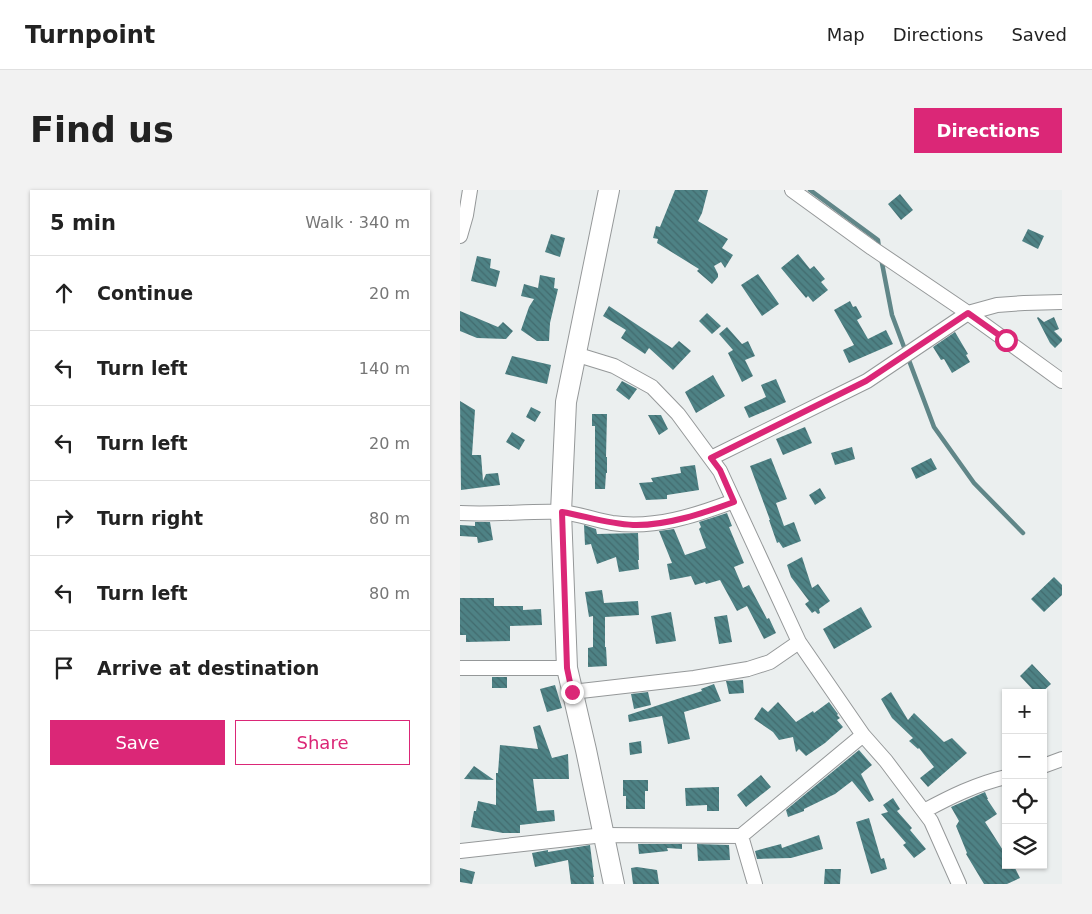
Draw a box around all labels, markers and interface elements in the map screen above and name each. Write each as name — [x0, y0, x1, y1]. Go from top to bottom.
text: Turnpoint — [25, 21, 155, 49]
text: Map — [827, 24, 865, 45]
text: Directions — [893, 24, 983, 45]
text: Saved — [1011, 24, 1067, 45]
button: Directions — [914, 108, 1062, 153]
text: Find us — [30, 110, 174, 150]
text: 5 min — [50, 211, 116, 235]
text: Walk · 340 m — [305, 213, 410, 232]
icon: ahead — [50, 279, 78, 307]
text: Continue — [97, 282, 193, 304]
text: 20 m — [369, 284, 410, 303]
route start — [995, 329, 1018, 352]
icon: left — [50, 354, 78, 382]
text: Turn left — [97, 357, 188, 379]
text: 140 m — [359, 359, 410, 378]
icon: left — [50, 429, 78, 457]
text: Turn left — [97, 432, 188, 454]
text: 20 m — [369, 434, 410, 453]
icon: right — [50, 504, 78, 532]
text: Turn right — [97, 507, 203, 529]
text: 80 m — [369, 509, 410, 528]
icon: left — [50, 579, 78, 607]
text: Turn left — [97, 582, 188, 604]
text: 80 m — [369, 584, 410, 603]
icon: arrive — [50, 654, 78, 682]
text: Arrive at destination — [97, 657, 319, 679]
route end — [561, 681, 584, 704]
map controls — [1002, 689, 1047, 869]
button: + — [1002, 689, 1047, 734]
button: Save — [50, 720, 225, 765]
button: Share — [235, 720, 410, 765]
button: − — [1002, 734, 1047, 779]
button: locate — [1002, 779, 1047, 824]
button: layers — [1002, 824, 1047, 869]

